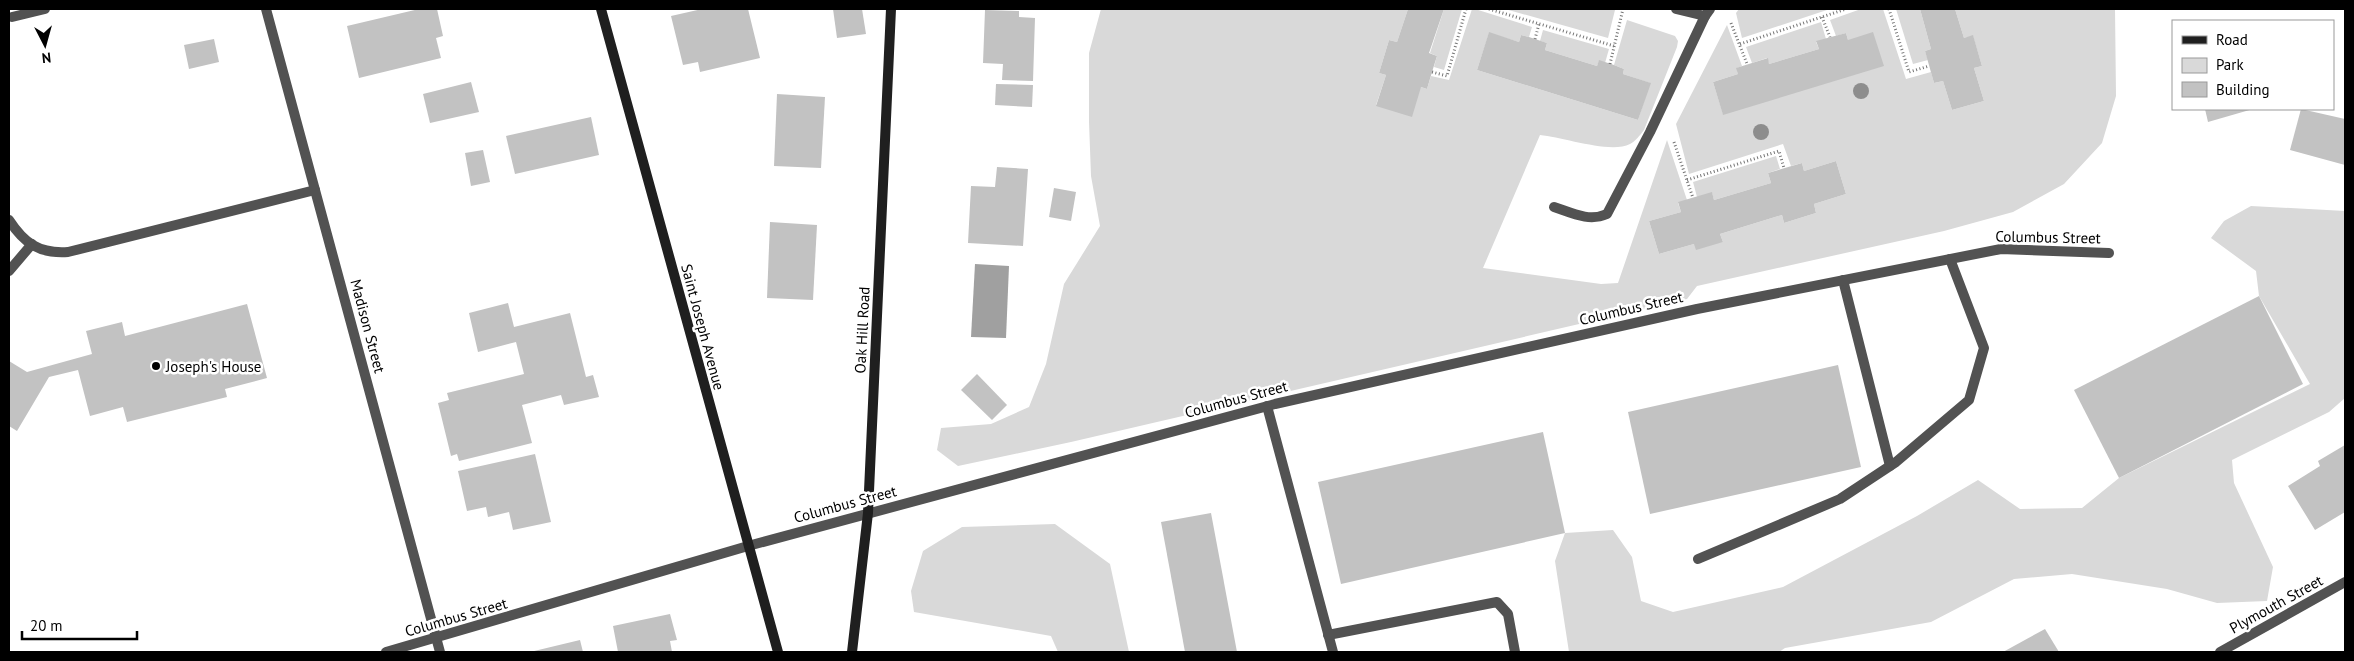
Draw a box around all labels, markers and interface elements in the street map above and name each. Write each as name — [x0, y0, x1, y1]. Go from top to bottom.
north arrow — [20, 20, 70, 70]
legend — [2172, 20, 2334, 110]
text: Road — [2216, 30, 2248, 49]
text: N — [41, 48, 52, 67]
text: Park — [2216, 55, 2244, 74]
text: Building — [2216, 80, 2270, 99]
street label: Columbus Street — [1995, 227, 2101, 247]
street label: Saint Joseph Avenue — [677, 262, 729, 392]
street label: Madison Street — [346, 277, 390, 375]
street label: Oak Hill Road — [850, 286, 874, 374]
street label: Columbus Street — [1577, 287, 1685, 329]
place label: Joseph's House — [165, 357, 261, 376]
marker: Joseph's House — [150, 360, 162, 372]
street label: Columbus Street — [1183, 376, 1289, 422]
street label: Columbus Street — [792, 481, 898, 527]
street label: Plymouth Street — [2226, 571, 2326, 637]
street label: Columbus Street — [403, 593, 509, 641]
scale bar — [22, 608, 138, 640]
text: 20 m — [30, 616, 63, 635]

